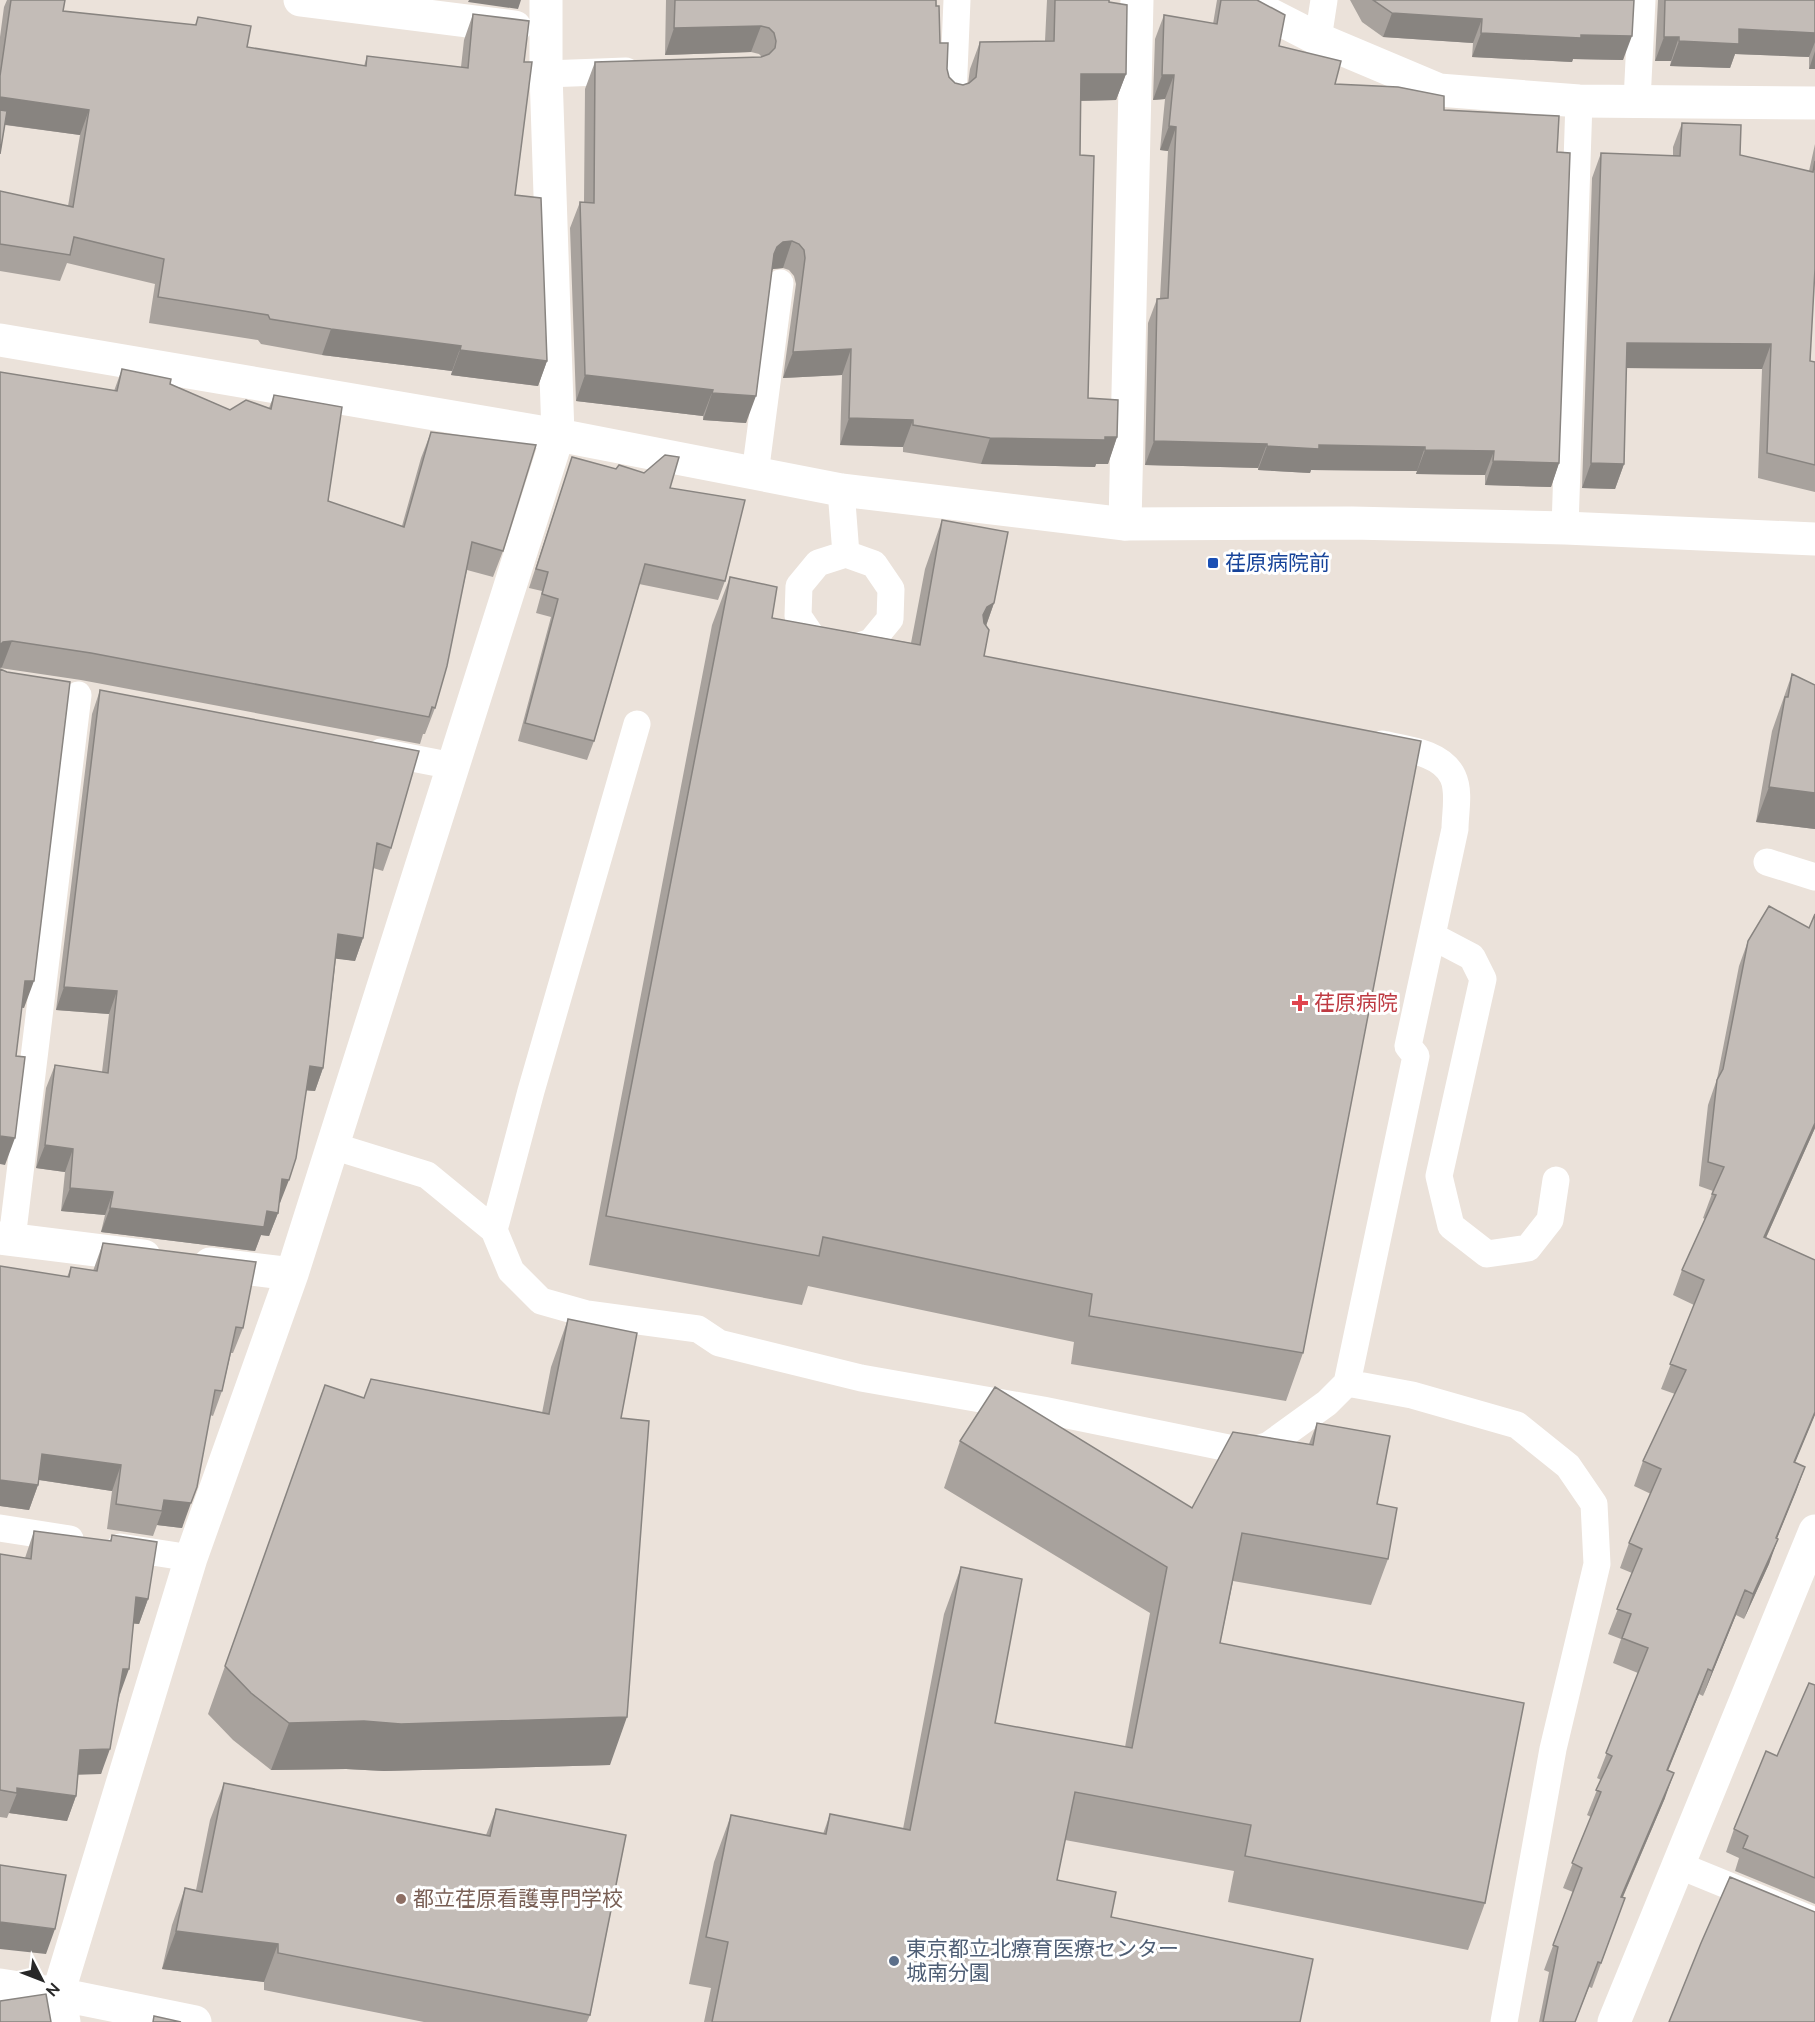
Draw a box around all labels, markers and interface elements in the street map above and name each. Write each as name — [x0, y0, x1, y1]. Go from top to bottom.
place label: 荏原病院前 — [1225, 550, 1330, 574]
marker: 荏原病院前 — [1206, 556, 1220, 570]
place label: 荏原病院 — [1314, 990, 1398, 1014]
marker: 荏原病院 — [1291, 994, 1309, 1012]
place label: 都立荏原看護専門学校 — [413, 1886, 623, 1910]
marker: 都立荏原看護専門学校 — [394, 1892, 408, 1906]
place label: 東京都立北療育医療センター 城南分園 — [906, 1936, 1179, 1984]
north arrow — [12, 1950, 72, 2010]
marker: 東京都立北療育医療センター 城南分園 — [887, 1954, 901, 1968]
text: N — [42, 1980, 64, 2000]

